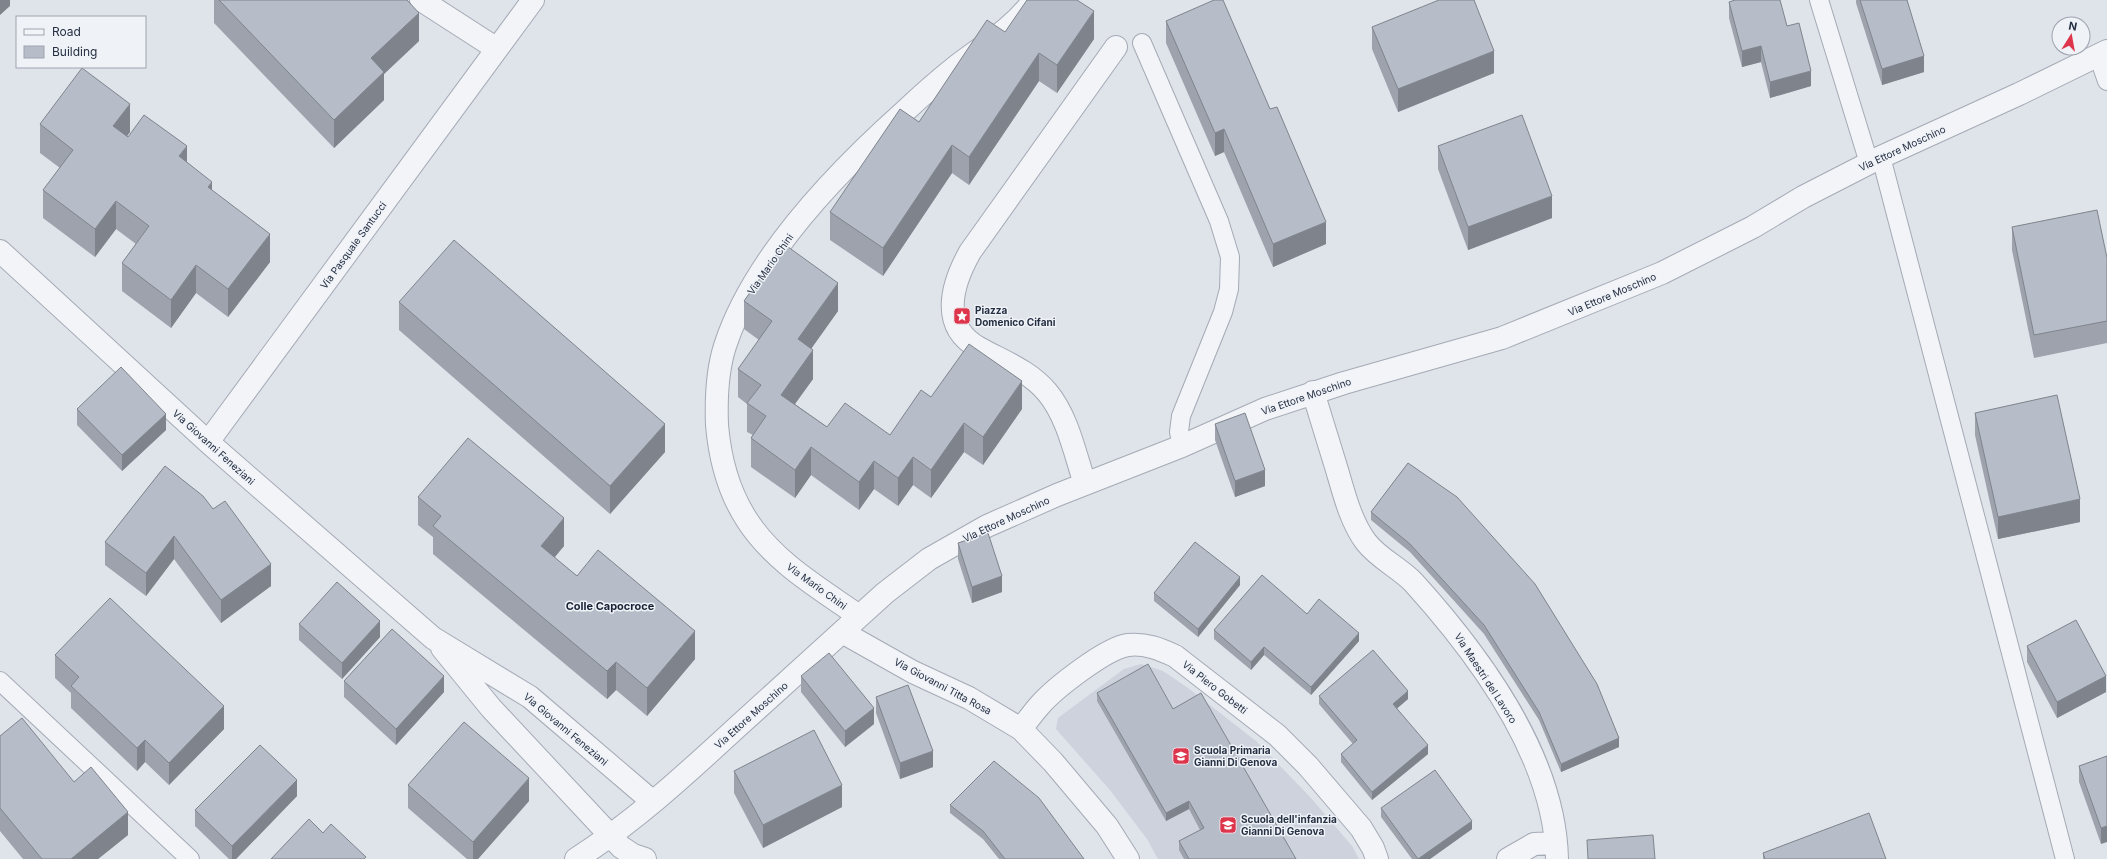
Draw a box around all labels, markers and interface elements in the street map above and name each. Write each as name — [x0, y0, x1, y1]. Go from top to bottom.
legend — [16, 16, 146, 68]
north arrow — [2051, 16, 2091, 56]
text: N — [2067, 19, 2078, 34]
text: Road — [52, 24, 81, 39]
text: Building — [52, 44, 97, 59]
street label: Via Ettore Moschino — [1857, 123, 1947, 173]
street label: Via Pasquale Santucci — [317, 199, 389, 291]
street label: Via Mario Chini — [745, 231, 795, 297]
street label: Via Ettore Moschino — [1566, 270, 1658, 318]
place label: Piazza Domenico Cifani — [975, 304, 1056, 328]
place icon: Piazza Domenico Cifani — [952, 306, 972, 326]
street label: Via Ettore Moschino — [1259, 375, 1353, 417]
street label: Via Giovanni Feneziani — [170, 407, 258, 487]
street label: Via Ettore Moschino — [961, 494, 1051, 544]
street label: Via Mario Chini — [785, 560, 849, 612]
district label: Colle Capocroce — [566, 599, 655, 613]
street label: Via Maestri del Lavoro — [1452, 631, 1520, 725]
street label: Via Giovanni Titta Rosa — [892, 655, 994, 717]
street label: Via Piero Gobetti — [1180, 658, 1250, 716]
street label: Via Ettore Moschino — [712, 679, 790, 751]
street label: Via Giovanni Feneziani — [521, 690, 611, 768]
place label: Scuola Primaria Gianni Di Genova — [1194, 744, 1277, 768]
school or university icon: Scuola Primaria Gianni Di Genova — [1171, 746, 1191, 766]
place label: Scuola dell'infanzia Gianni Di Genova — [1241, 813, 1337, 837]
school or university icon: Scuola dell'infanzia Gianni Di Genova — [1218, 815, 1238, 835]

